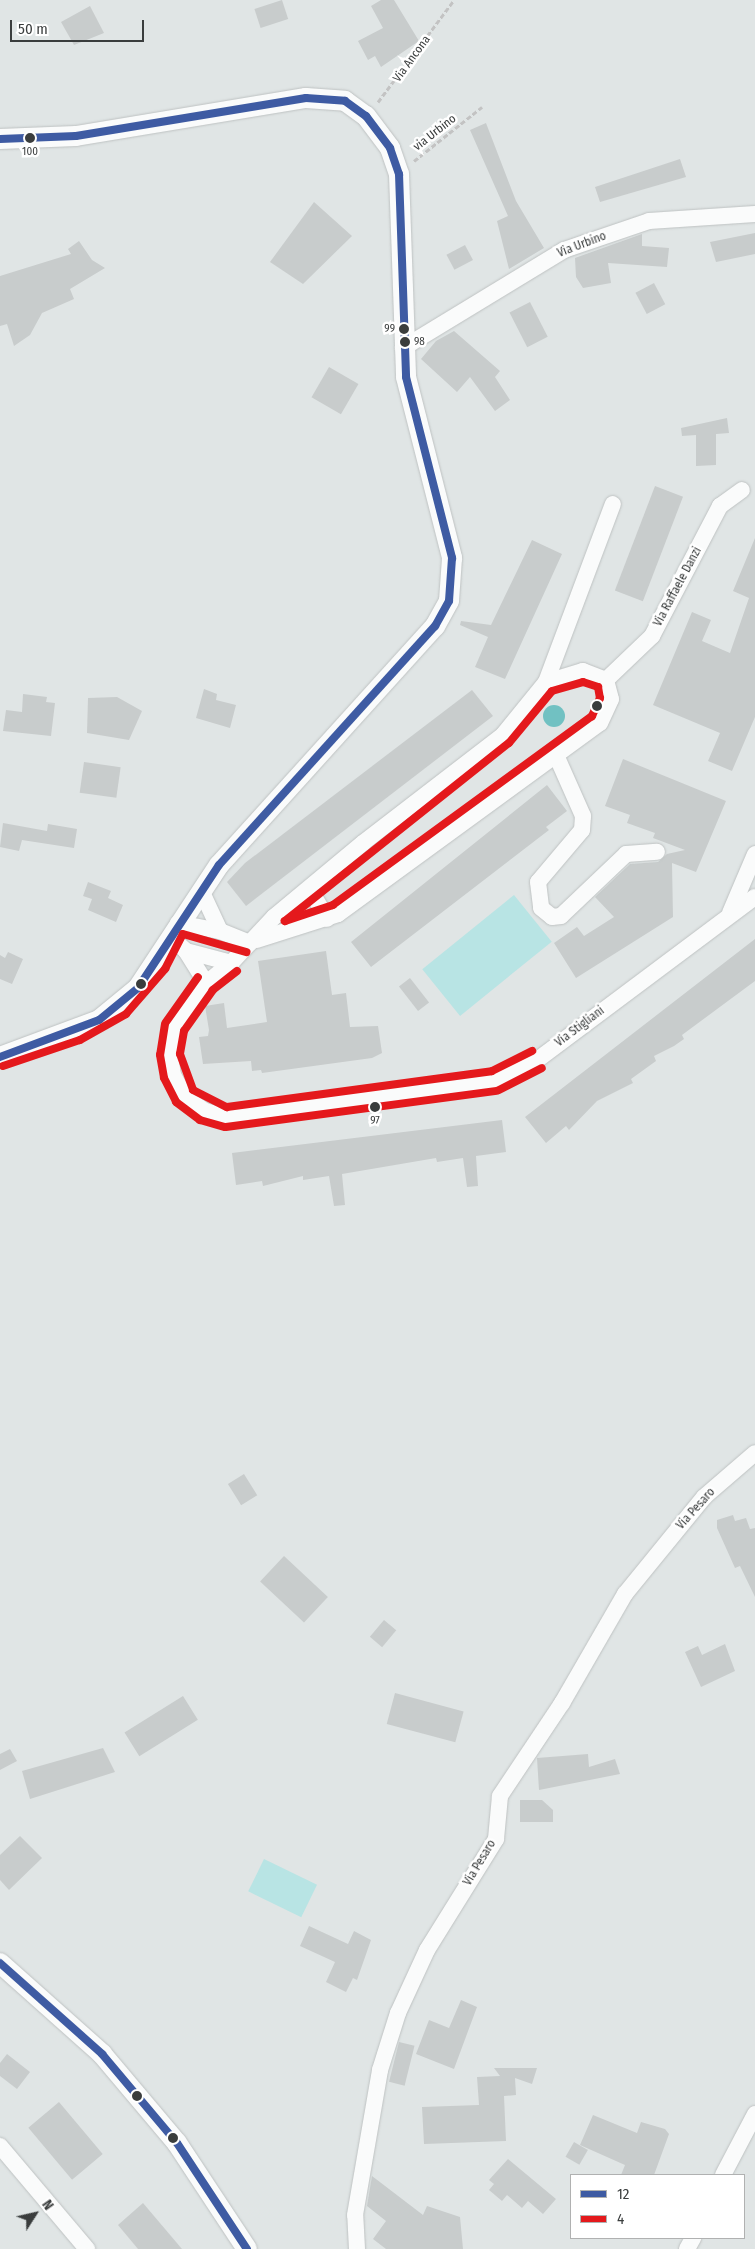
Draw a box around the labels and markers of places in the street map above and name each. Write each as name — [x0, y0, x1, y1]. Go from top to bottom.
marker: 100 — [25, 133, 35, 143]
place label: 100 — [22, 145, 38, 159]
place label: 99 — [384, 322, 395, 336]
marker: 99 — [399, 324, 409, 334]
place label: 98 — [414, 335, 425, 349]
marker: 98 — [400, 337, 410, 347]
unlabelled marker — [592, 701, 602, 711]
unlabelled marker — [136, 979, 146, 989]
marker: 97 — [370, 1102, 380, 1112]
place label: 97 — [370, 1114, 380, 1128]
unlabelled marker — [132, 2091, 142, 2101]
unlabelled marker — [168, 2133, 178, 2143]

